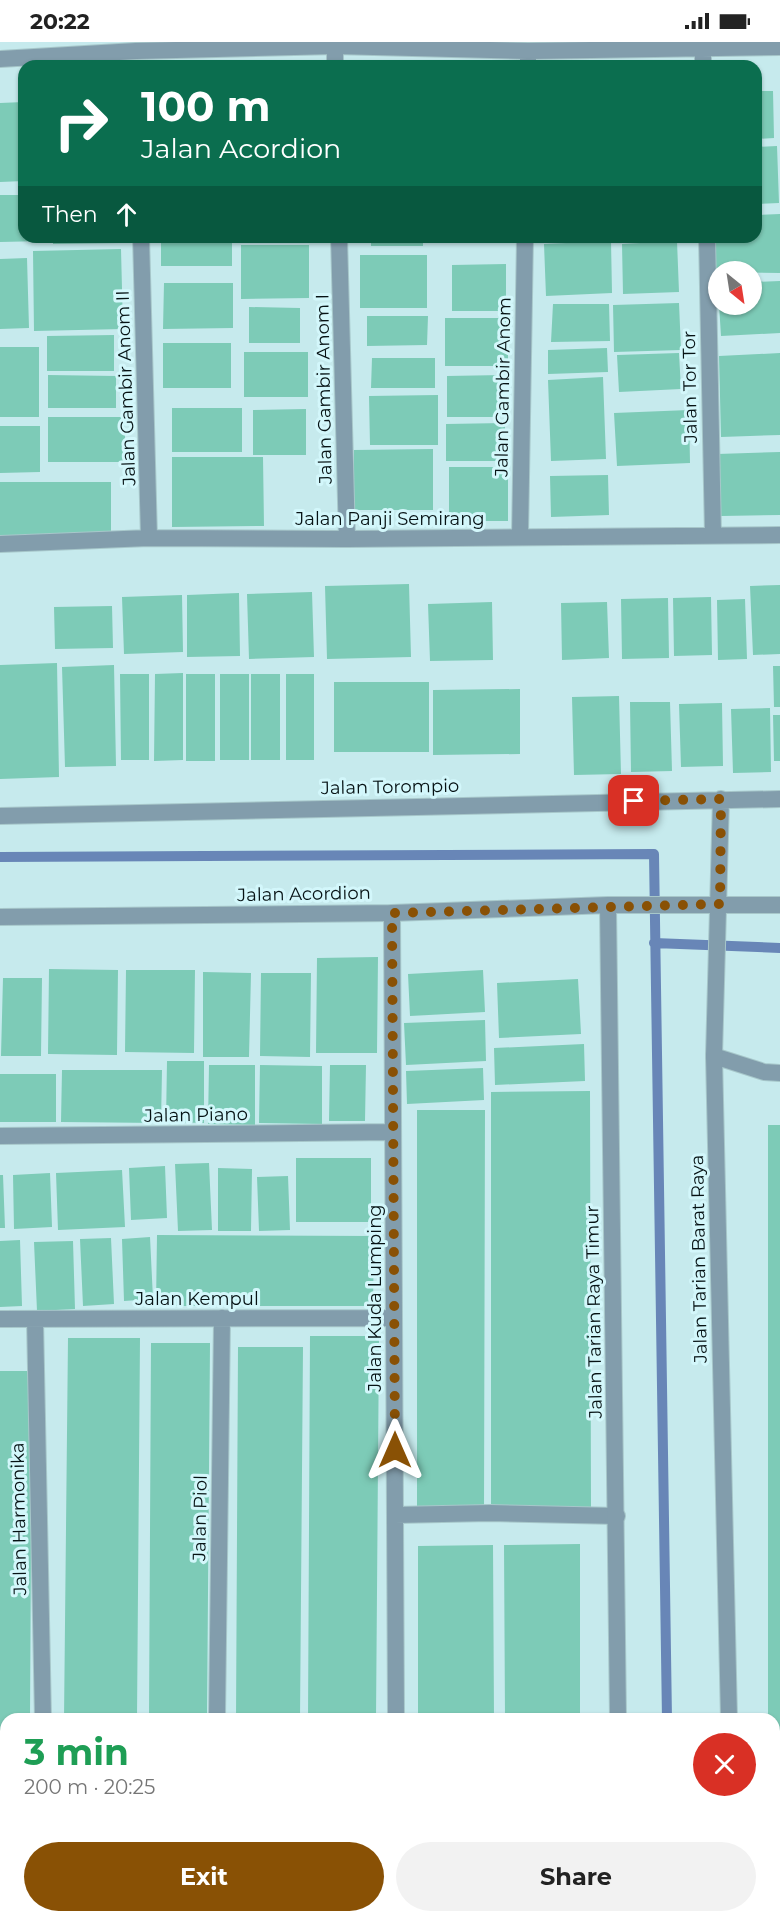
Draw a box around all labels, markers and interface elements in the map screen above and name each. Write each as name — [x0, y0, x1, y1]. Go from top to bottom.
text: 20:22 — [30, 8, 90, 35]
text: 100 m — [141, 80, 270, 132]
icon: right — [42, 84, 120, 162]
text: Jalan Acordion — [141, 132, 341, 165]
icon: ahead — [110, 198, 143, 231]
text: Then — [42, 201, 98, 228]
north arrow — [708, 261, 762, 315]
map controls — [708, 261, 762, 315]
street label: Jalan Gambir Anom II — [112, 290, 140, 487]
street label: Jalan Gambir Anom I — [311, 294, 337, 485]
street label: Jalan Gambir Anom — [490, 297, 516, 478]
street label: Jalan Tor Tor — [678, 331, 702, 444]
street label: Jalan Panji Semirang — [294, 508, 485, 530]
street label: Jalan Torompio — [320, 775, 459, 799]
pin — [608, 775, 659, 826]
icon: arrive — [617, 784, 650, 817]
street label: Jalan Acordion — [236, 882, 371, 906]
street label: Jalan Piano — [143, 1103, 248, 1127]
street label: Jalan Tarian Barat Raya — [686, 1155, 712, 1364]
street label: Jalan Kuda Lumping — [364, 1204, 386, 1393]
street label: Jalan Tarian Raya Timur — [581, 1205, 607, 1420]
street label: Jalan Kempul — [134, 1288, 259, 1310]
position arrow — [363, 1418, 427, 1482]
street label: Jalan Harmonika — [7, 1442, 31, 1597]
street label: Jalan Piol — [188, 1475, 212, 1562]
text: 3 min — [24, 1730, 129, 1774]
button: close — [693, 1733, 756, 1796]
text: 200 m · 20:25 — [24, 1775, 155, 1799]
button: Exit — [24, 1842, 384, 1911]
button: Share — [396, 1842, 756, 1911]

